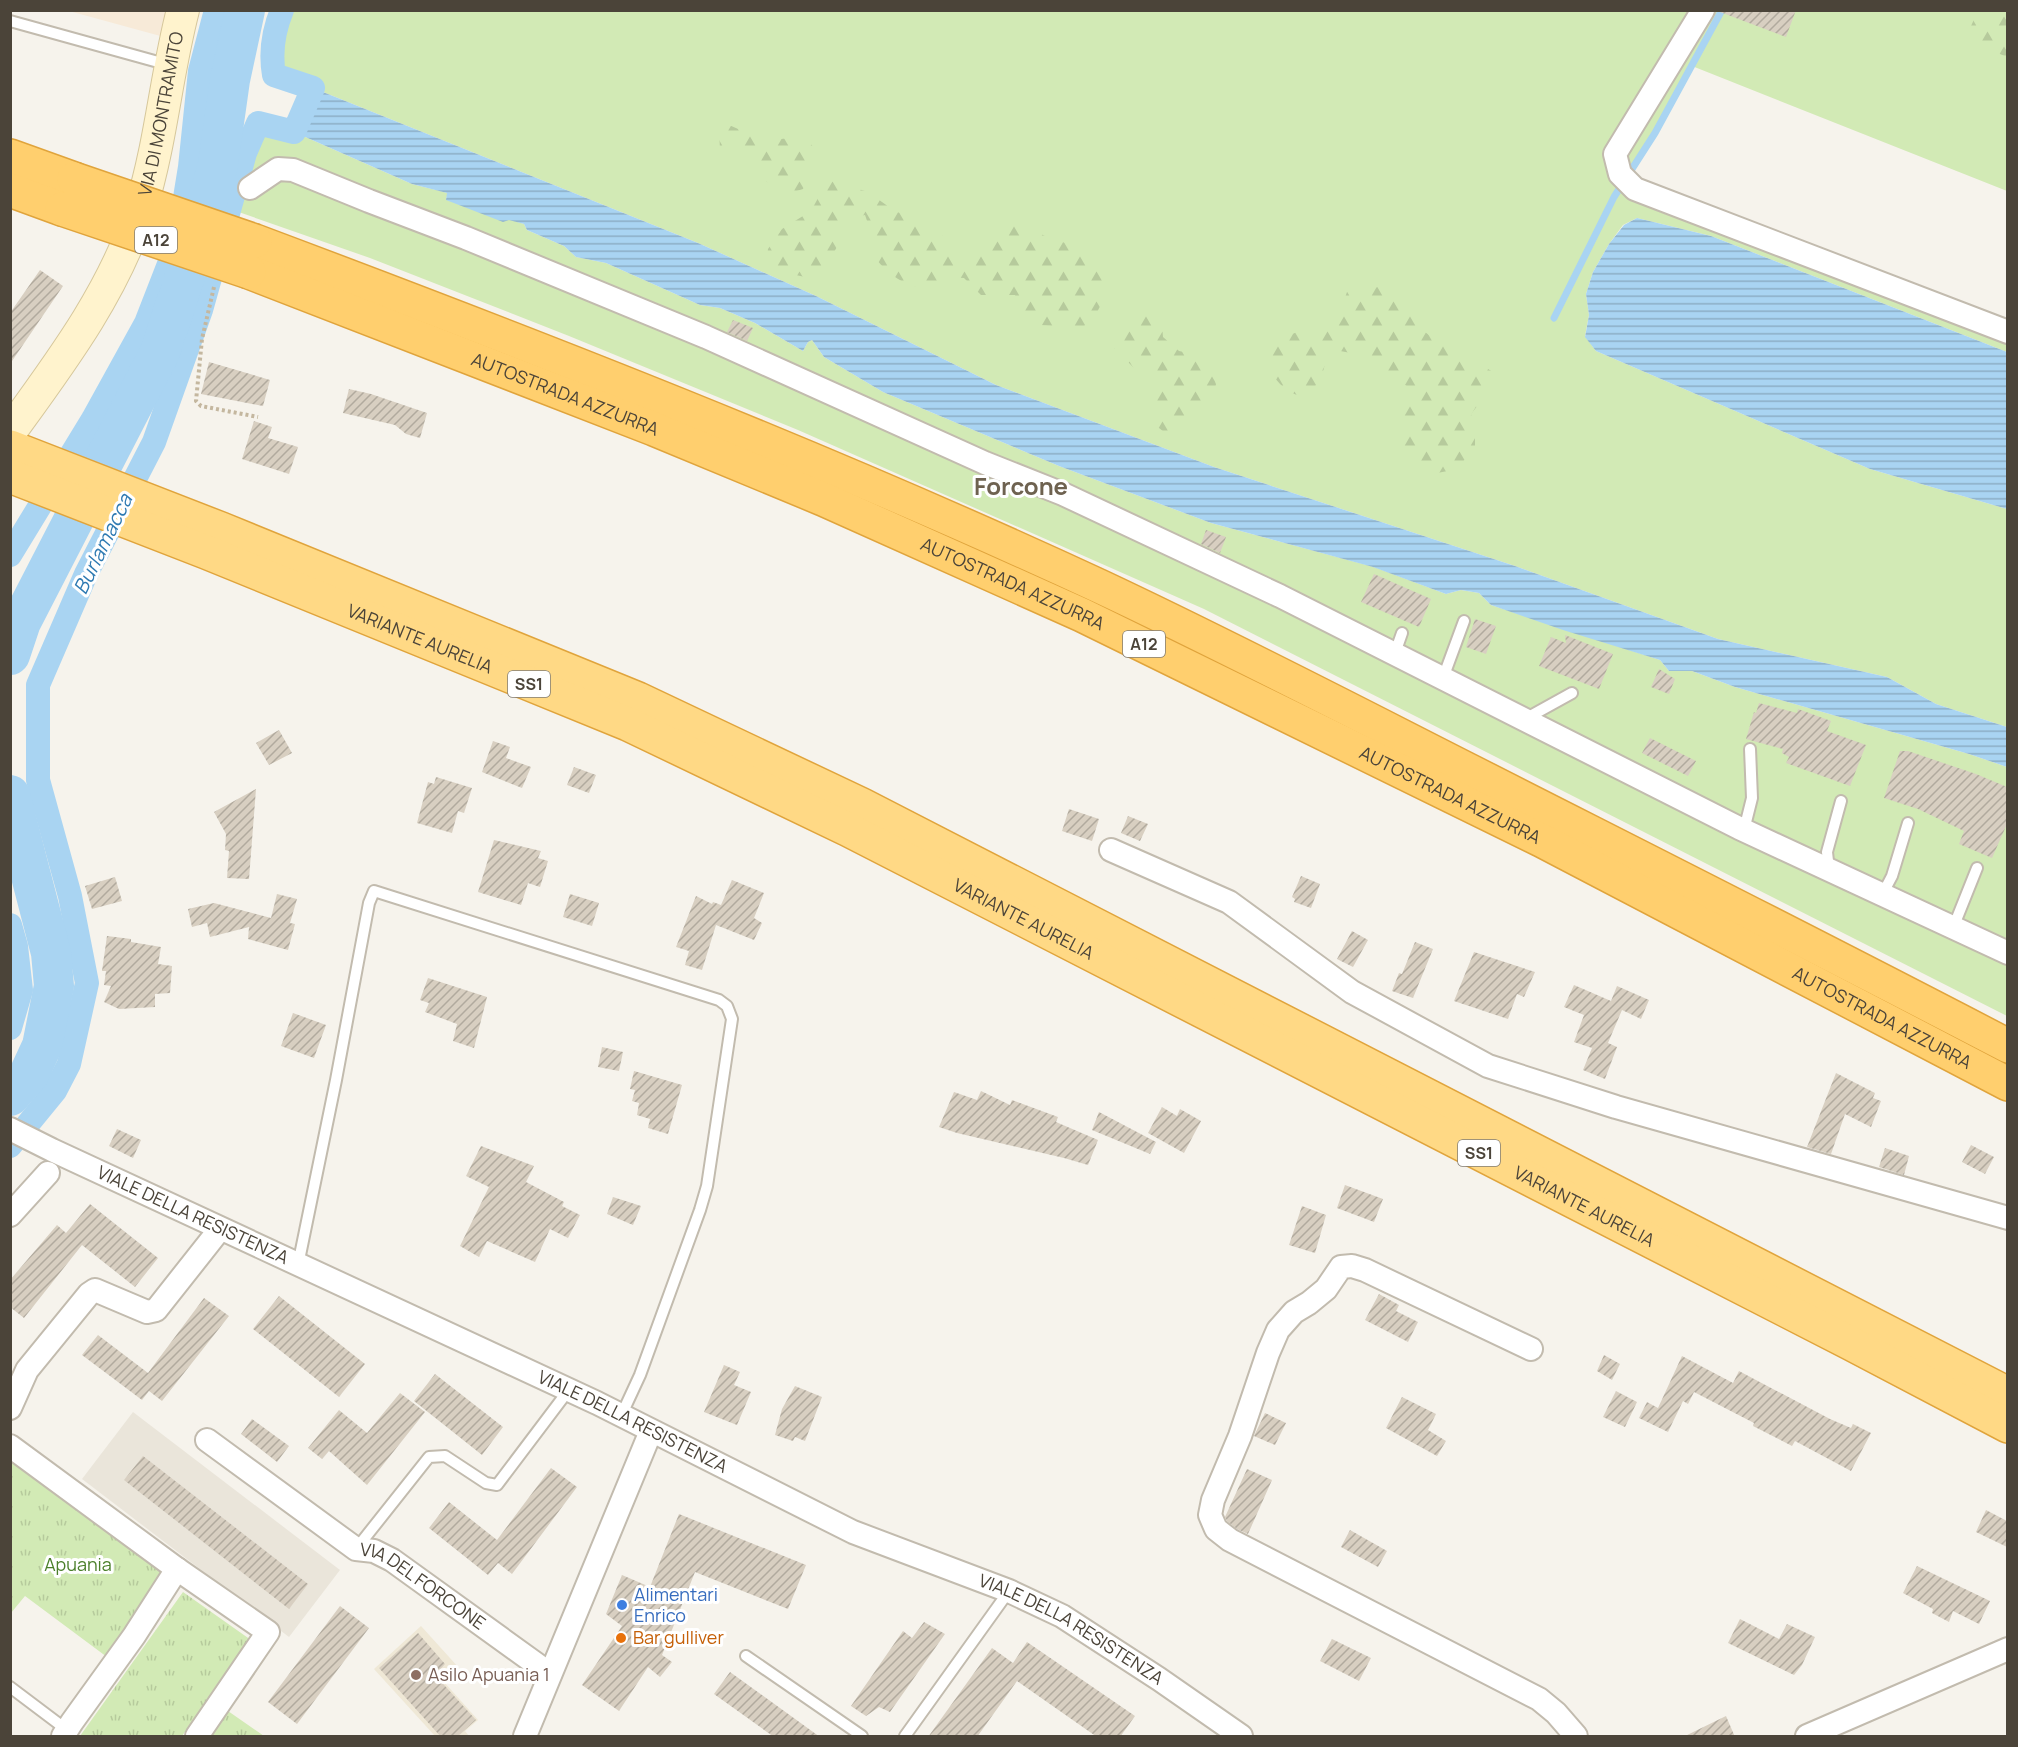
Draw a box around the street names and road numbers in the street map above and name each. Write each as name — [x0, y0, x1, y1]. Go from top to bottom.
street label: VIA DI MONTRAMITO — [132, 29, 188, 199]
road number: A12 — [135, 227, 177, 253]
street label: AUTOSTRADA AZZURRA — [468, 346, 663, 441]
street label: AUTOSTRADA AZZURRA — [917, 531, 1109, 635]
street label: VARIANTE AURELIA — [344, 598, 497, 679]
road number: A12 — [1123, 631, 1165, 657]
road number: SS1 — [508, 671, 550, 697]
street label: AUTOSTRADA AZZURRA — [1356, 740, 1546, 849]
street label: VARIANTE AURELIA — [949, 872, 1099, 965]
street label: AUTOSTRADA AZZURRA — [1789, 961, 1977, 1074]
road number: SS1 — [1458, 1140, 1500, 1166]
street label: VIALE DELLA RESISTENZA — [93, 1160, 293, 1269]
street label: VARIANTE AURELIA — [1510, 1160, 1660, 1252]
street label: VIALE DELLA RESISTENZA — [534, 1364, 732, 1478]
street label: VIA DEL FORCONE — [359, 1537, 491, 1635]
street label: VIALE DELLA RESISTENZA — [976, 1568, 1169, 1690]

